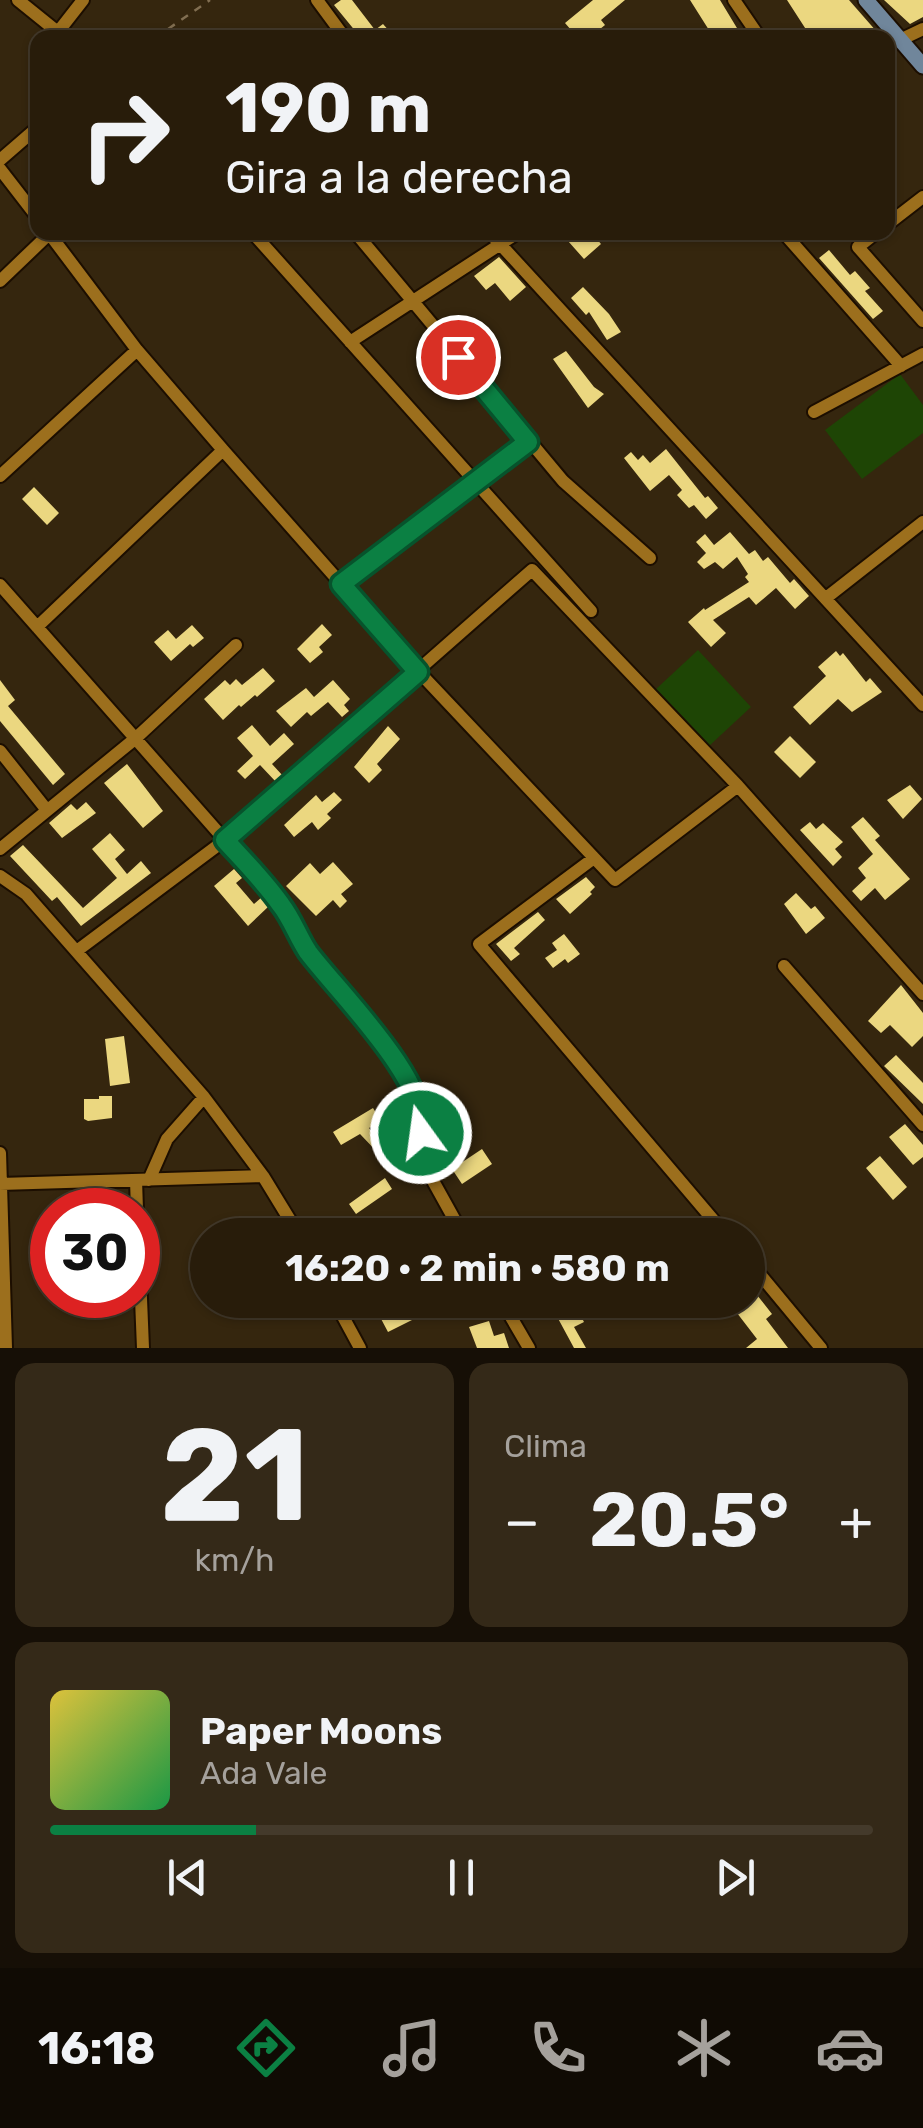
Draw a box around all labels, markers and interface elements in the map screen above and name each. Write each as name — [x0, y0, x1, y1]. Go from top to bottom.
text: 190 m — [225, 67, 431, 150]
icon: right — [60, 70, 190, 200]
text: Gira a la derecha — [225, 151, 573, 204]
pin — [416, 315, 501, 400]
icon: arrive — [431, 330, 486, 385]
position arrow — [369, 1081, 473, 1185]
speed limit sign: 30 — [30, 1188, 160, 1318]
text: 16:20 · 2 min · 580 m — [285, 1245, 670, 1291]
text: 21 — [160, 1398, 309, 1553]
text: Clima — [504, 1427, 587, 1465]
text: 20.5° — [589, 1476, 789, 1565]
text: − — [504, 1489, 540, 1554]
text: + — [839, 1489, 873, 1554]
text: km/h — [195, 1541, 274, 1579]
text: Paper Moons — [200, 1708, 442, 1754]
text: Ada Vale — [200, 1754, 327, 1792]
icon: previous — [160, 1850, 215, 1905]
icon: pause — [434, 1850, 489, 1905]
icon: next — [708, 1850, 763, 1905]
icon: directions — [231, 2013, 301, 2083]
icon: music — [377, 2013, 447, 2083]
icon: phone — [523, 2013, 593, 2083]
icon: climate — [669, 2013, 739, 2083]
icon: car — [815, 2013, 885, 2083]
text: 16:18 — [38, 2022, 156, 2075]

